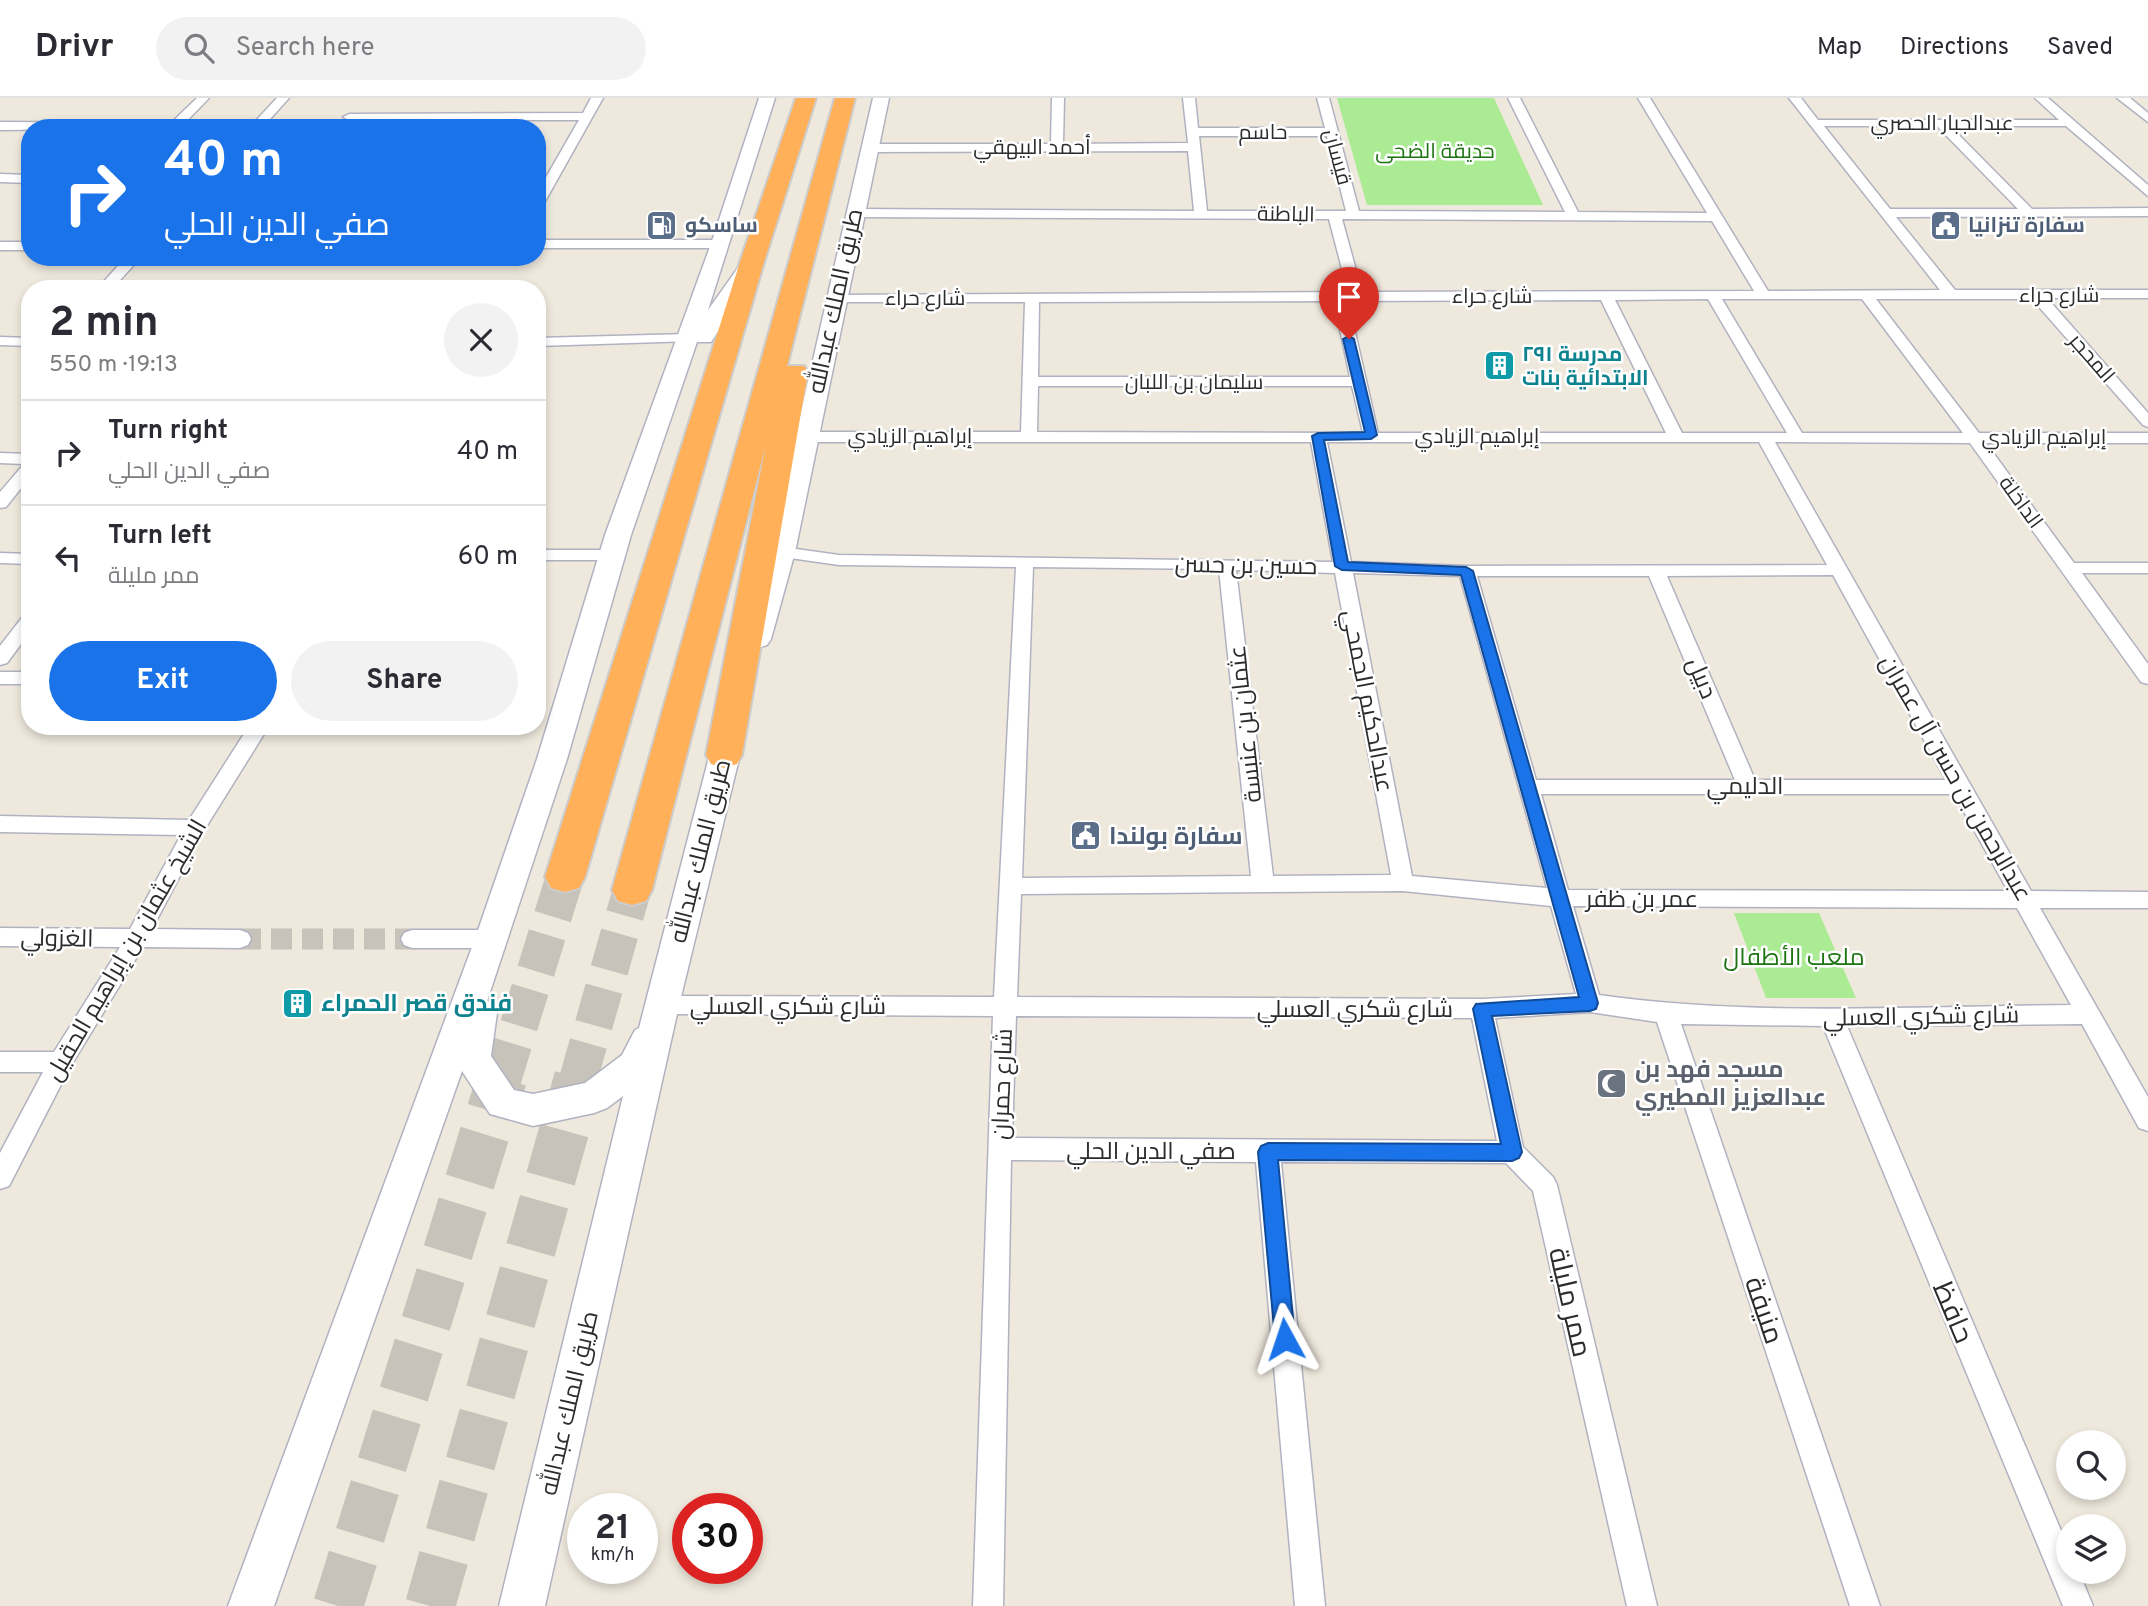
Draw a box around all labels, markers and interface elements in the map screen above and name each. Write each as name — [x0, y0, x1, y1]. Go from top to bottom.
search box — [156, 17, 646, 80]
text: Drivr — [35, 27, 114, 69]
icon: search — [180, 29, 218, 67]
text: Search here — [236, 32, 375, 65]
text: Map — [1817, 33, 1862, 63]
text: Directions — [1900, 33, 2009, 63]
text: Saved — [2047, 33, 2113, 63]
street label: عبدالجبار الحصري — [1870, 111, 2014, 139]
street label: حاسم — [1238, 120, 1288, 147]
street label: قيسان — [1316, 126, 1357, 188]
text: 40 m — [164, 132, 283, 194]
street label: أحمد البيهقي — [973, 134, 1091, 163]
park label: حديقة الضحى — [1375, 139, 1495, 166]
icon: right — [49, 147, 140, 238]
street label: الباطنة — [1257, 201, 1315, 230]
street label: طريق الملك عبدالله — [800, 206, 871, 397]
text: صفي الدين الحلي — [164, 207, 390, 247]
fuel station icon: ساسكو — [645, 208, 679, 242]
public building icon: سفارة تنزانيا — [1928, 208, 1962, 242]
place label: ساسكو — [685, 213, 758, 240]
place label: سفارة تنزانيا — [1968, 213, 2085, 240]
pin — [1319, 267, 1379, 339]
icon: arrive — [1330, 278, 1368, 316]
street label: شارع حراء — [2019, 283, 2099, 310]
street label: شارع حراء — [1452, 284, 1532, 311]
street label: شارع حراء — [885, 286, 965, 313]
text: 2 min — [49, 298, 159, 351]
button: close — [444, 303, 518, 377]
street label: المحجر — [2061, 328, 2120, 389]
place label: مدرسة ٢٩١ الابتدائية بنات — [1522, 342, 1649, 393]
building icon: مدرسة ٢٩١ الابتدائية بنات — [1482, 349, 1516, 383]
text: 550 m · 19:13 — [49, 351, 178, 380]
street label: سليمان بن اللبان — [1125, 370, 1263, 397]
text: Turn right — [108, 415, 228, 448]
street label: إبراهيم الزيادي — [847, 424, 973, 452]
street label: إبراهيم الزيادي — [1414, 424, 1540, 452]
street label: إبراهيم الزيادي — [1981, 425, 2107, 453]
icon: right — [49, 434, 87, 472]
text: 40 m — [457, 436, 518, 469]
text: صفي الدين الحلي — [108, 458, 270, 487]
street label: الداخلة — [1992, 471, 2048, 535]
text: Turn left — [108, 520, 212, 553]
icon: left — [49, 539, 87, 577]
text: 60 m — [458, 541, 518, 574]
street label: حسين بن حسن — [1174, 551, 1317, 583]
text: ممر مليلة — [108, 563, 200, 592]
street label: عبدالحكيم الجمحي — [1332, 608, 1398, 796]
button: Exit — [49, 641, 277, 721]
button: Share — [291, 641, 518, 721]
street label: عثمان بن عنبسة — [1224, 644, 1270, 804]
street label: عبدالرحمن بن حسن آل عمران — [1871, 651, 2037, 907]
street label: دبيل — [1678, 654, 1722, 704]
street label: طريق الملك عبدالله — [662, 756, 739, 946]
street label: الدليمي — [1707, 773, 1783, 805]
street label: الشيخ عثمان بن إبراهيم الحقيل — [40, 815, 215, 1087]
public building icon: سفارة بولندا — [1069, 819, 1103, 853]
place label: سفارة بولندا — [1109, 823, 1243, 853]
street label: عمر بن ظفر — [1584, 886, 1698, 916]
street label: الغزولي — [20, 924, 94, 958]
park label: ملعب الأطفال — [1723, 944, 1865, 974]
building icon: فندق قصر الحمراء — [281, 986, 315, 1020]
place label: فندق قصر الحمراء — [321, 990, 512, 1020]
street label: شارع شكري العسلي — [690, 993, 886, 1025]
street label: شارع شكري العسلي — [1257, 996, 1453, 1028]
street label: شارع شكري العسلي — [1823, 1001, 2019, 1037]
street label: شارع حمران — [987, 1028, 1021, 1140]
place label: مسجد فهد بن عبدالعزيز المطيري — [1635, 1056, 1826, 1116]
mosque icon: مسجد فهد بن عبدالعزيز المطيري — [1595, 1066, 1629, 1100]
street label: صفي الدين الحلي — [1066, 1138, 1236, 1170]
street label: ممر مليلة — [1538, 1244, 1598, 1361]
street label: منيفة — [1734, 1273, 1790, 1349]
street label: حافظ — [1922, 1277, 1980, 1349]
position arrow — [1248, 1302, 1322, 1376]
street label: طريق الملك عبدالله — [532, 1308, 607, 1499]
map controls — [2056, 1430, 2126, 1584]
button: search — [2056, 1430, 2126, 1500]
speed limit sign: 30 — [672, 1493, 763, 1584]
text: 21 — [595, 1507, 630, 1551]
button: layers — [2056, 1514, 2126, 1584]
text: km/h — [591, 1544, 634, 1567]

